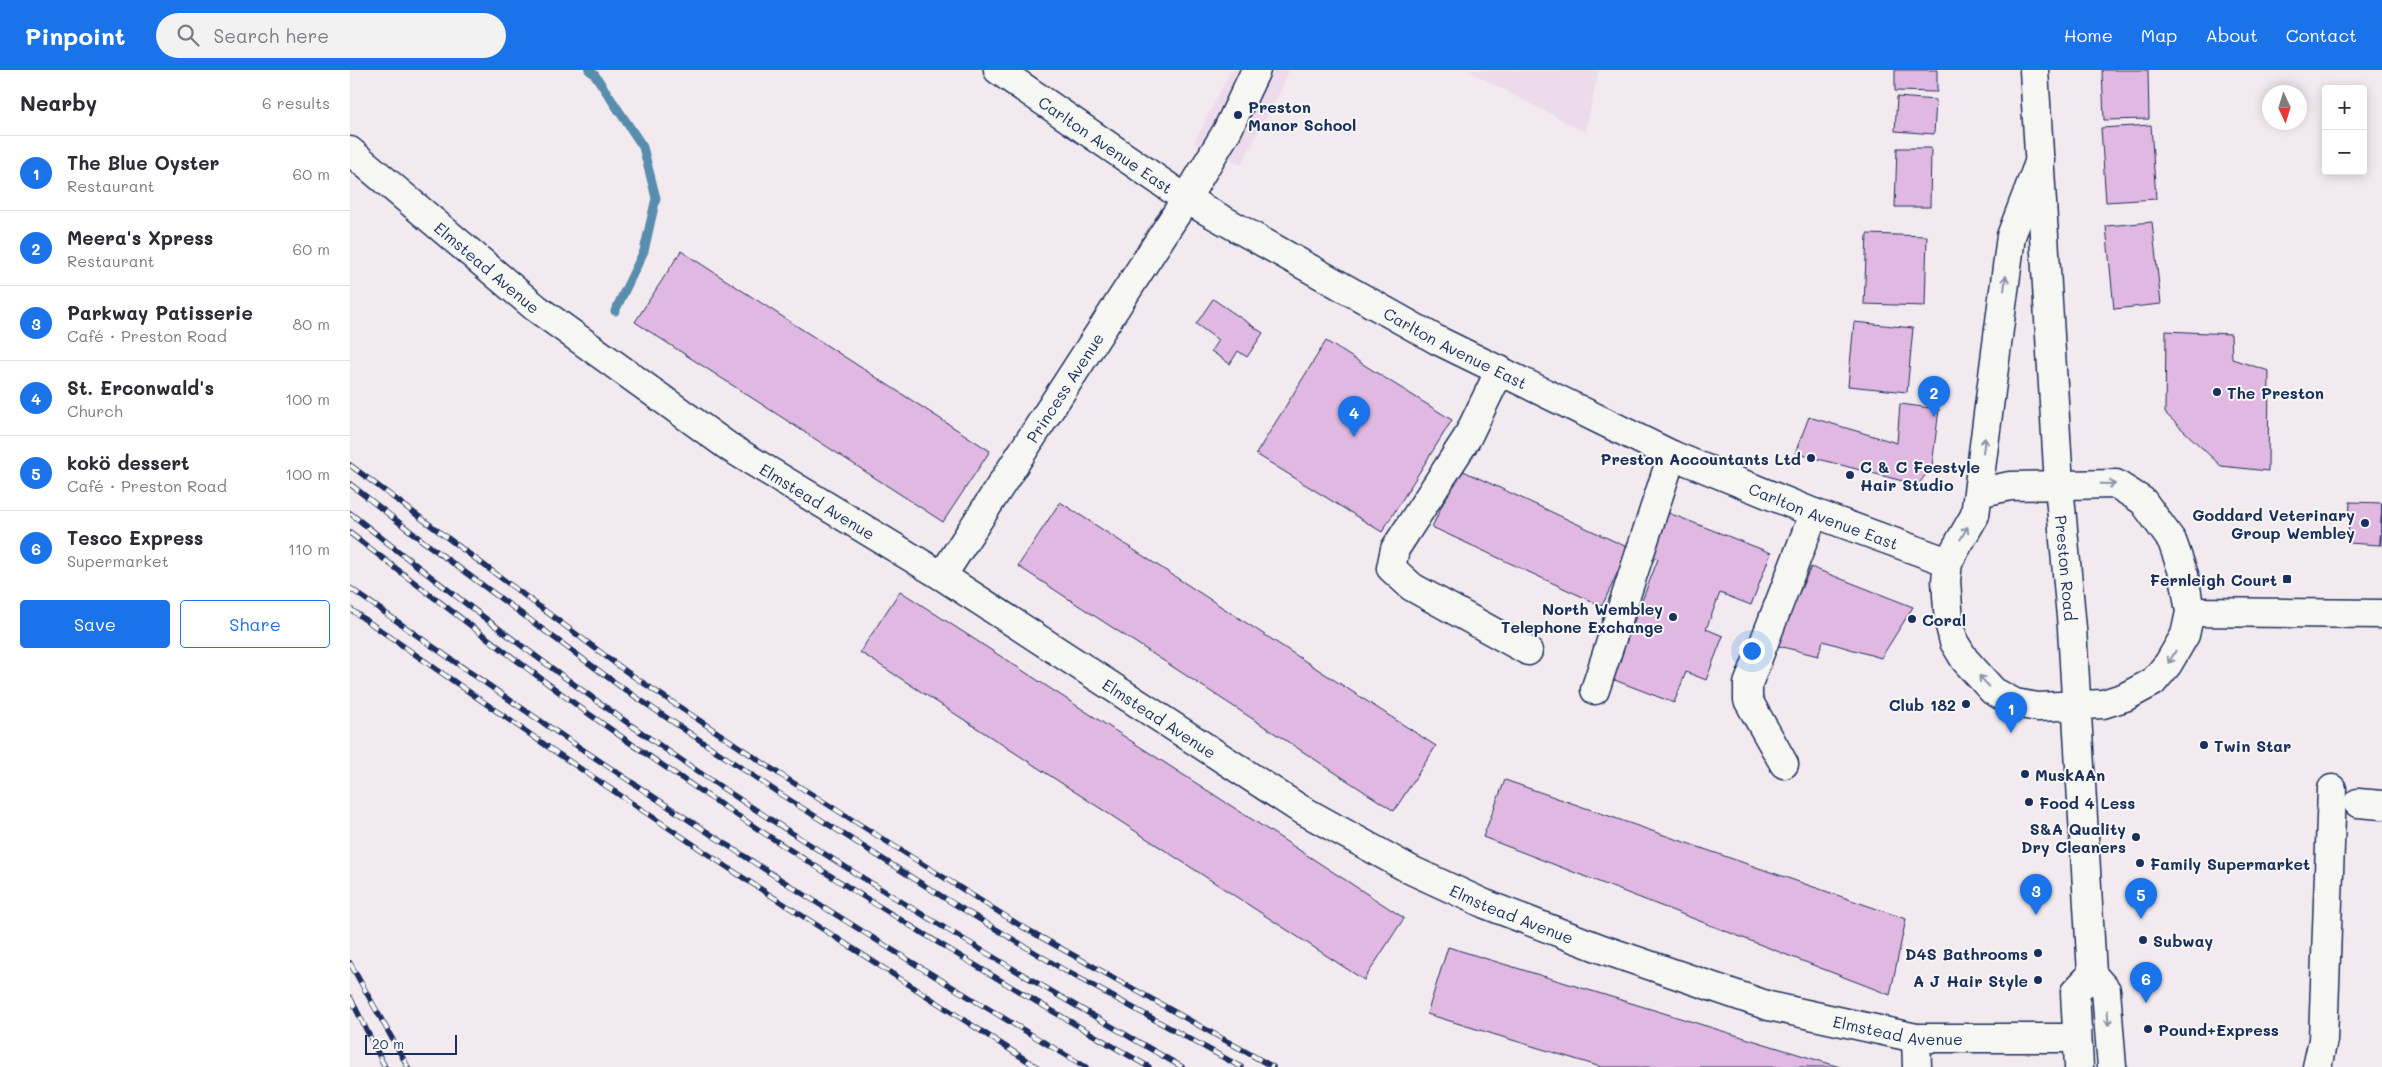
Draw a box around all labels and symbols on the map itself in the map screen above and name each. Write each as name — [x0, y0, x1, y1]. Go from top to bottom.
north arrow — [2262, 85, 2307, 130]
street label: Carlton Avenue East — [1035, 91, 1177, 198]
place label: Preston Manor School — [1248, 96, 1356, 135]
marker: Preston Manor School — [1232, 109, 1244, 121]
street label: Elmstead Avenue — [431, 217, 545, 317]
one-way arrow — [2000, 276, 2010, 292]
street label: Carlton Avenue East — [1380, 302, 1531, 393]
street label: Princess Avenue — [1021, 328, 1108, 446]
pin: 2 — [1918, 376, 1950, 417]
place label: The Preston — [2227, 382, 2324, 403]
marker: The Preston — [2211, 386, 2223, 398]
pin: 4 — [1338, 396, 1370, 437]
one-way arrow — [1979, 437, 1989, 453]
place label: Preston Accountants Ltd — [1600, 448, 1801, 469]
marker: Preston Accountants Ltd — [1805, 452, 1817, 464]
place label: C & C Feestyle Hair Studio — [1860, 456, 1980, 495]
street label: Elmstead Avenue — [756, 458, 879, 544]
marker: C & C Feestyle Hair Studio — [1844, 469, 1856, 481]
street label: Carlton Avenue East — [1746, 477, 1902, 554]
one-way arrow — [2099, 480, 2115, 489]
place label: Goddard Veterinary Group Wembley — [2192, 504, 2355, 543]
street label: Preston Road — [2051, 514, 2082, 622]
marker: Goddard Veterinary Group Wembley — [2359, 517, 2371, 529]
one-way arrow — [1959, 527, 1969, 541]
place label: Fernleigh Court — [2150, 569, 2277, 590]
marker: Fernleigh Court — [2281, 573, 2293, 585]
place label: North Wembley Telephone Exchange — [1501, 598, 1663, 637]
place label: Coral — [1922, 609, 1966, 630]
marker: North Wembley Telephone Exchange — [1667, 611, 1679, 623]
marker: Coral — [1906, 613, 1918, 625]
your location — [1739, 638, 1765, 664]
one-way arrow — [2167, 649, 2177, 663]
street label: Elmstead Avenue — [1099, 673, 1220, 762]
one-way arrow — [1978, 674, 1990, 687]
pin: 1 — [1995, 692, 2027, 733]
place label: Club 182 — [1889, 694, 1956, 715]
marker: Club 182 — [1960, 698, 1972, 710]
place label: Twin Star — [2214, 735, 2291, 756]
marker: Twin Star — [2198, 739, 2210, 751]
place label: MuskAAn — [2035, 764, 2105, 785]
marker: MuskAAn — [2019, 768, 2031, 780]
place label: Food 4 Less — [2039, 792, 2135, 813]
marker: Food 4 Less — [2023, 796, 2035, 808]
place label: S&A Quality Dry Cleaners — [2021, 818, 2126, 857]
marker: S&A Quality Dry Cleaners — [2130, 831, 2142, 843]
place label: Family Supermarket — [2150, 853, 2310, 874]
marker: Family Supermarket — [2134, 857, 2146, 869]
pin: 3 — [2020, 874, 2052, 915]
pin: 5 — [2125, 878, 2157, 919]
street label: Elmstead Avenue — [1447, 879, 1577, 948]
place label: Subway — [2153, 930, 2214, 951]
marker: Subway — [2137, 934, 2149, 946]
place label: D4S Bathrooms — [1905, 943, 2028, 964]
marker: D4S Bathrooms — [2032, 947, 2044, 959]
pin: 6 — [2130, 962, 2162, 1003]
place label: A J Hair Style — [1913, 970, 2028, 991]
marker: A J Hair Style — [2032, 974, 2044, 986]
one-way arrow — [2103, 1009, 2113, 1025]
street label: Elmstead Avenue — [1831, 1010, 1963, 1049]
place label: Pound+Express — [2158, 1019, 2279, 1040]
marker: Pound+Express — [2142, 1023, 2154, 1035]
scale bar — [365, 1032, 458, 1055]

